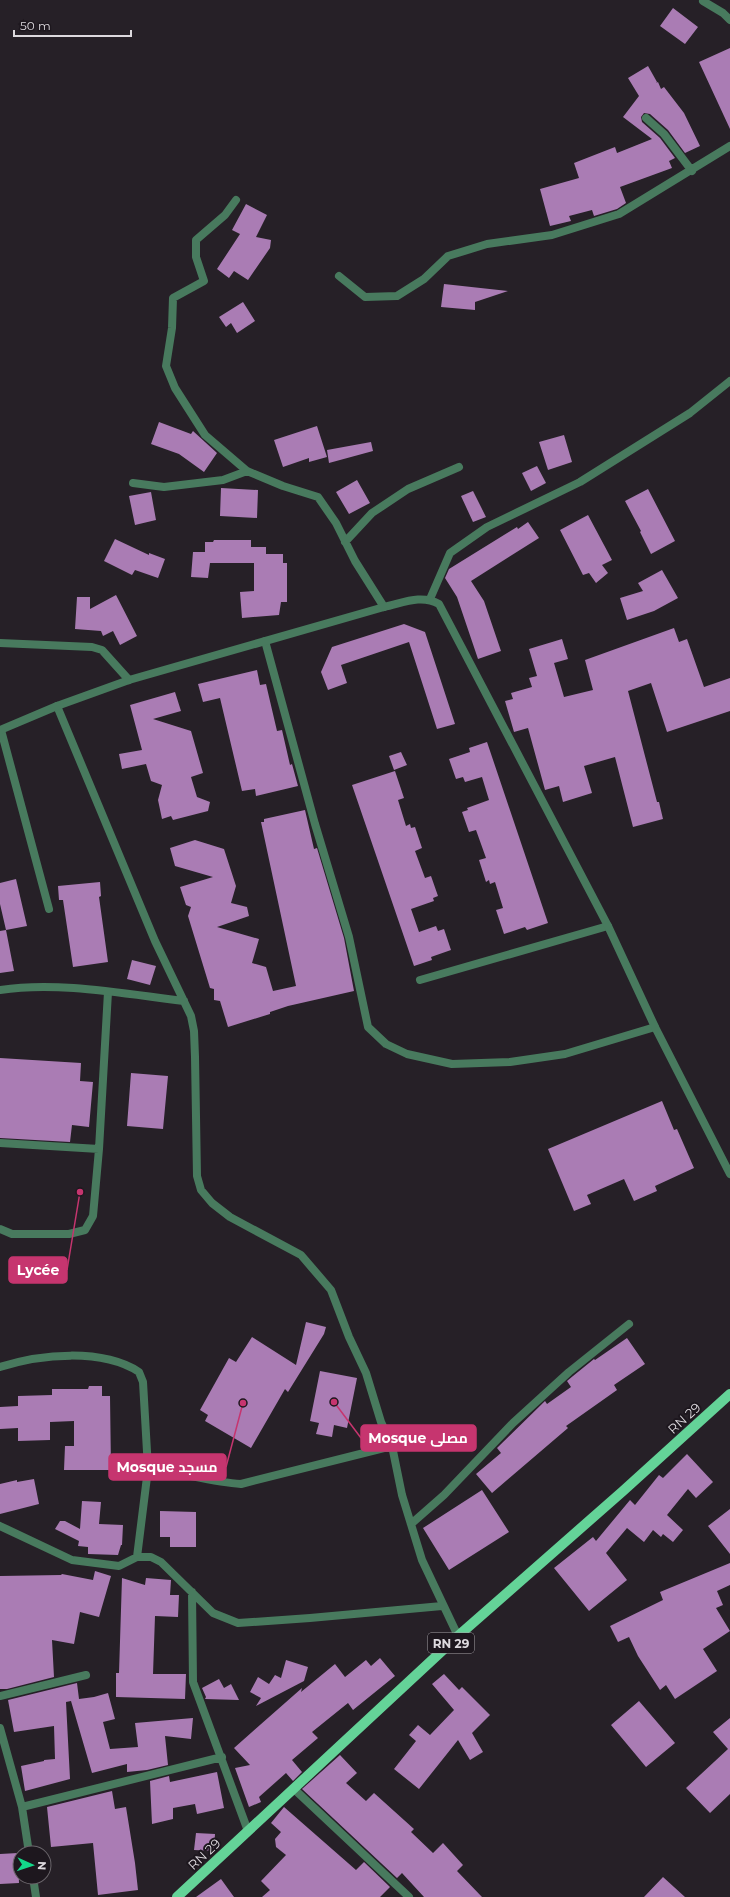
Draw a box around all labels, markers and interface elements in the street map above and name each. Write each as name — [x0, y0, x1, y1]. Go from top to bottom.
scale bar — [14, 12, 131, 38]
text: 50 m — [20, 18, 51, 33]
callout: Lycée — [9, 1257, 67, 1283]
text: Lycée — [17, 1261, 59, 1279]
street label: RN 29 — [664, 1399, 704, 1437]
callout: Mosque مصلى — [361, 1425, 476, 1451]
text: Mosque مصلى — [368, 1429, 468, 1447]
callout: Mosque مسجد — [109, 1454, 226, 1480]
text: Mosque مسجد — [117, 1458, 218, 1476]
road number: RN 29 — [428, 1633, 474, 1653]
street label: RN 29 — [184, 1835, 224, 1873]
north arrow — [12, 1845, 52, 1885]
text: N — [35, 1861, 49, 1870]

